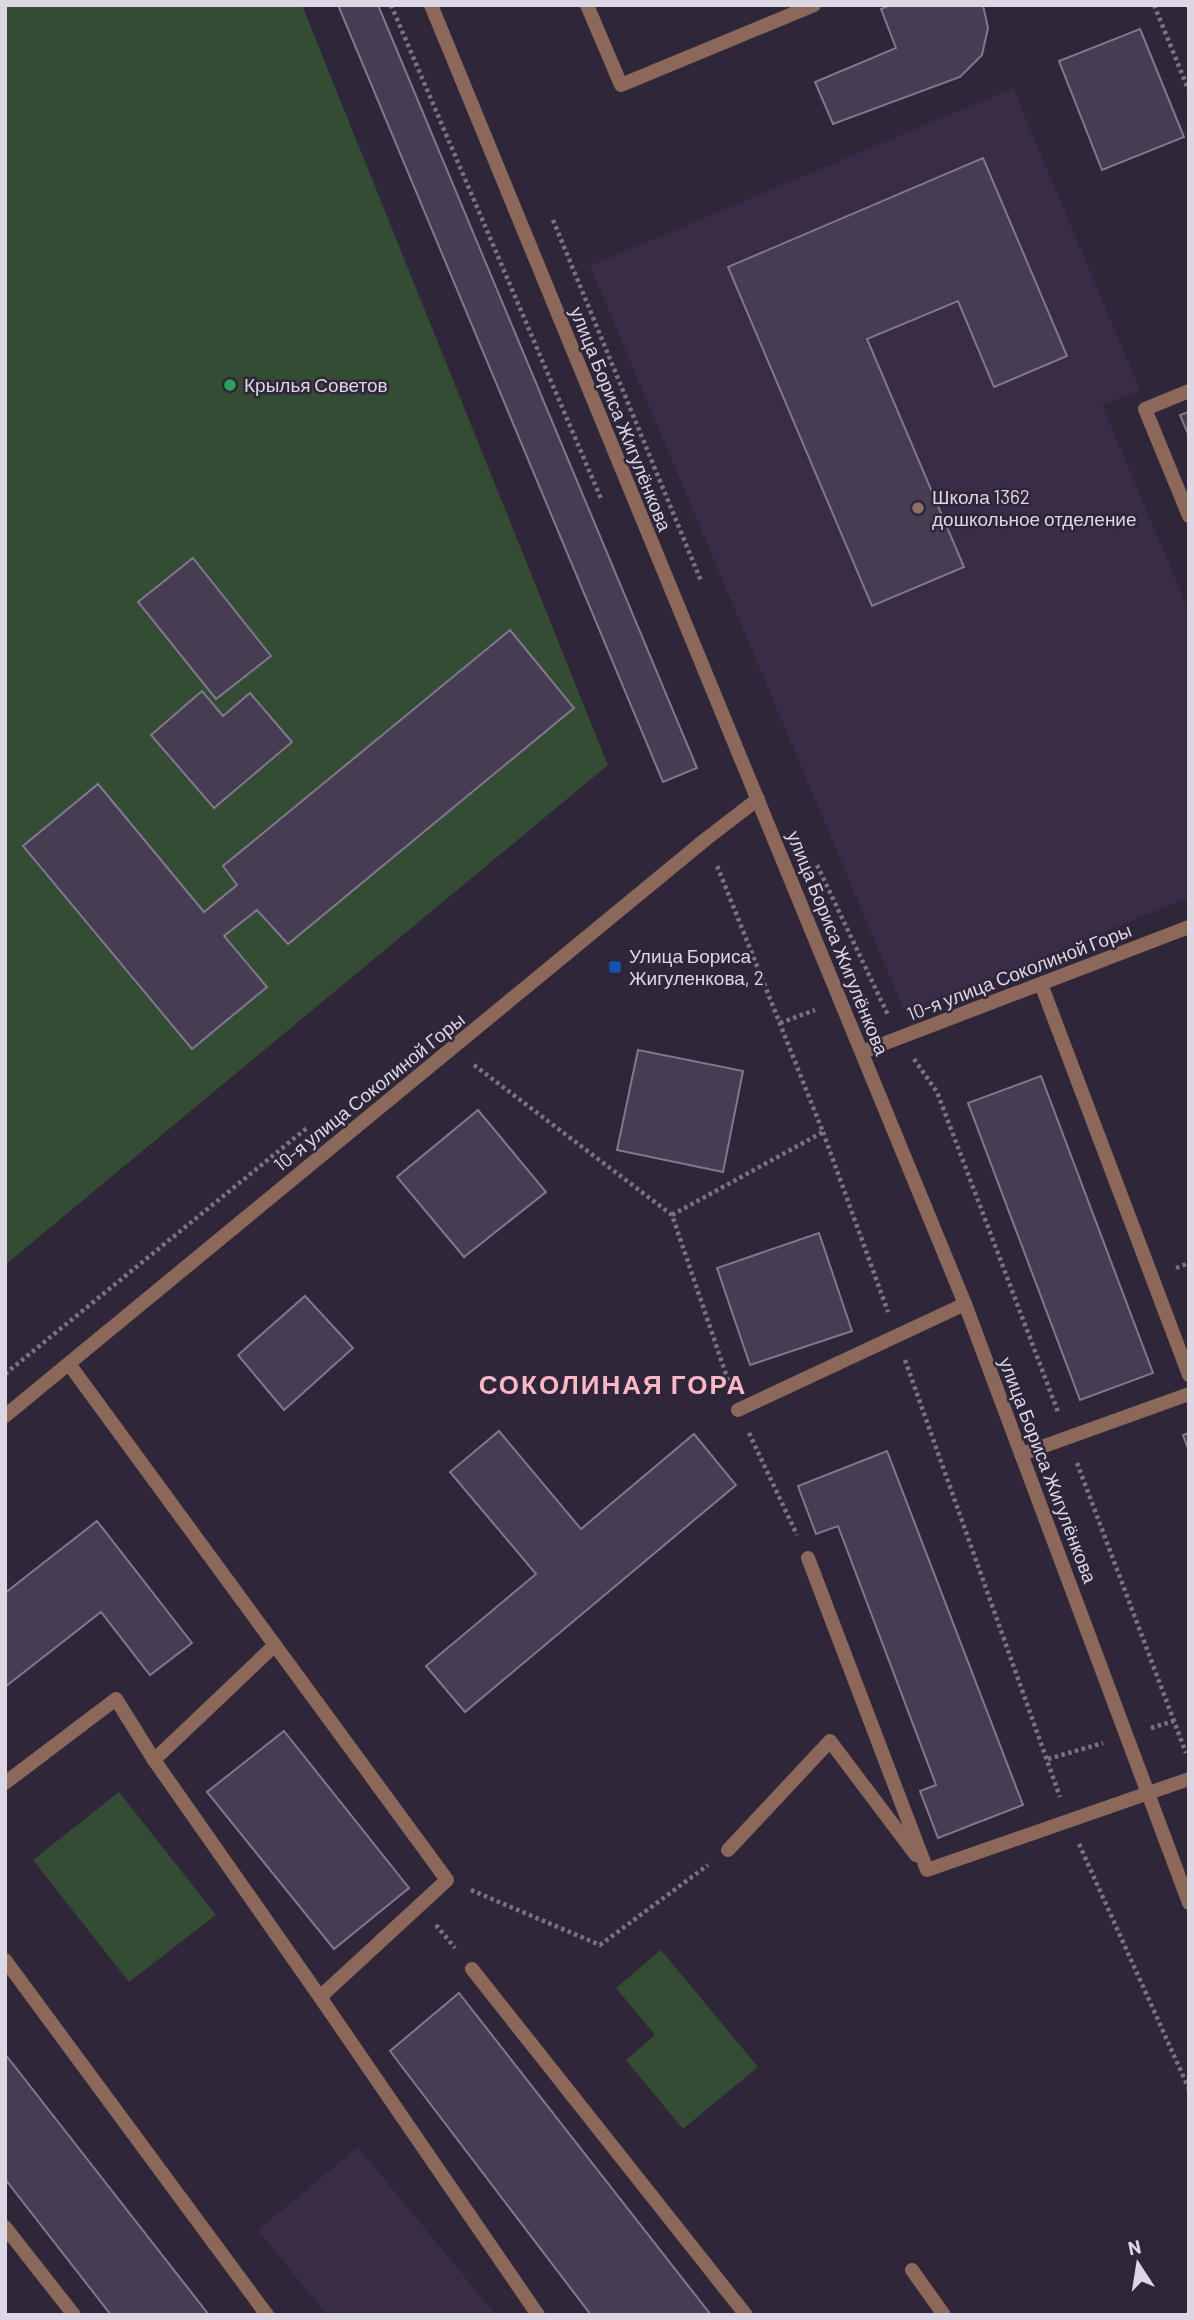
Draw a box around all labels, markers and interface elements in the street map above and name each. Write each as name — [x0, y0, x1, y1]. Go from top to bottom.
street label: улица Бориса Жигулёнкова — [566, 303, 677, 535]
place label: Крылья Советов — [244, 373, 388, 396]
marker: Крылья Советов — [222, 377, 238, 393]
place label: Школа 1362 дошкольное отделение — [932, 485, 1137, 530]
marker: Школа 1362 дошкольное отделение — [910, 500, 926, 516]
street label: улица Бориса Жигулёнкова — [783, 827, 894, 1059]
street label: 10-я улица Соколиной Горы — [903, 918, 1134, 1025]
place label: Улица Бориса Жигуленкова, 2 — [629, 944, 764, 989]
marker: Улица Бориса Жигуленкова, 2 — [607, 959, 623, 975]
street label: 10-я улица Соколиной Горы — [269, 1007, 469, 1176]
street label: улица Бориса Жигулёнкова — [995, 1354, 1102, 1586]
district label: СОКОЛИНАЯ ГОРА — [479, 1368, 747, 1399]
north arrow — [1103, 2229, 1173, 2299]
text: N — [1126, 2234, 1143, 2259]

